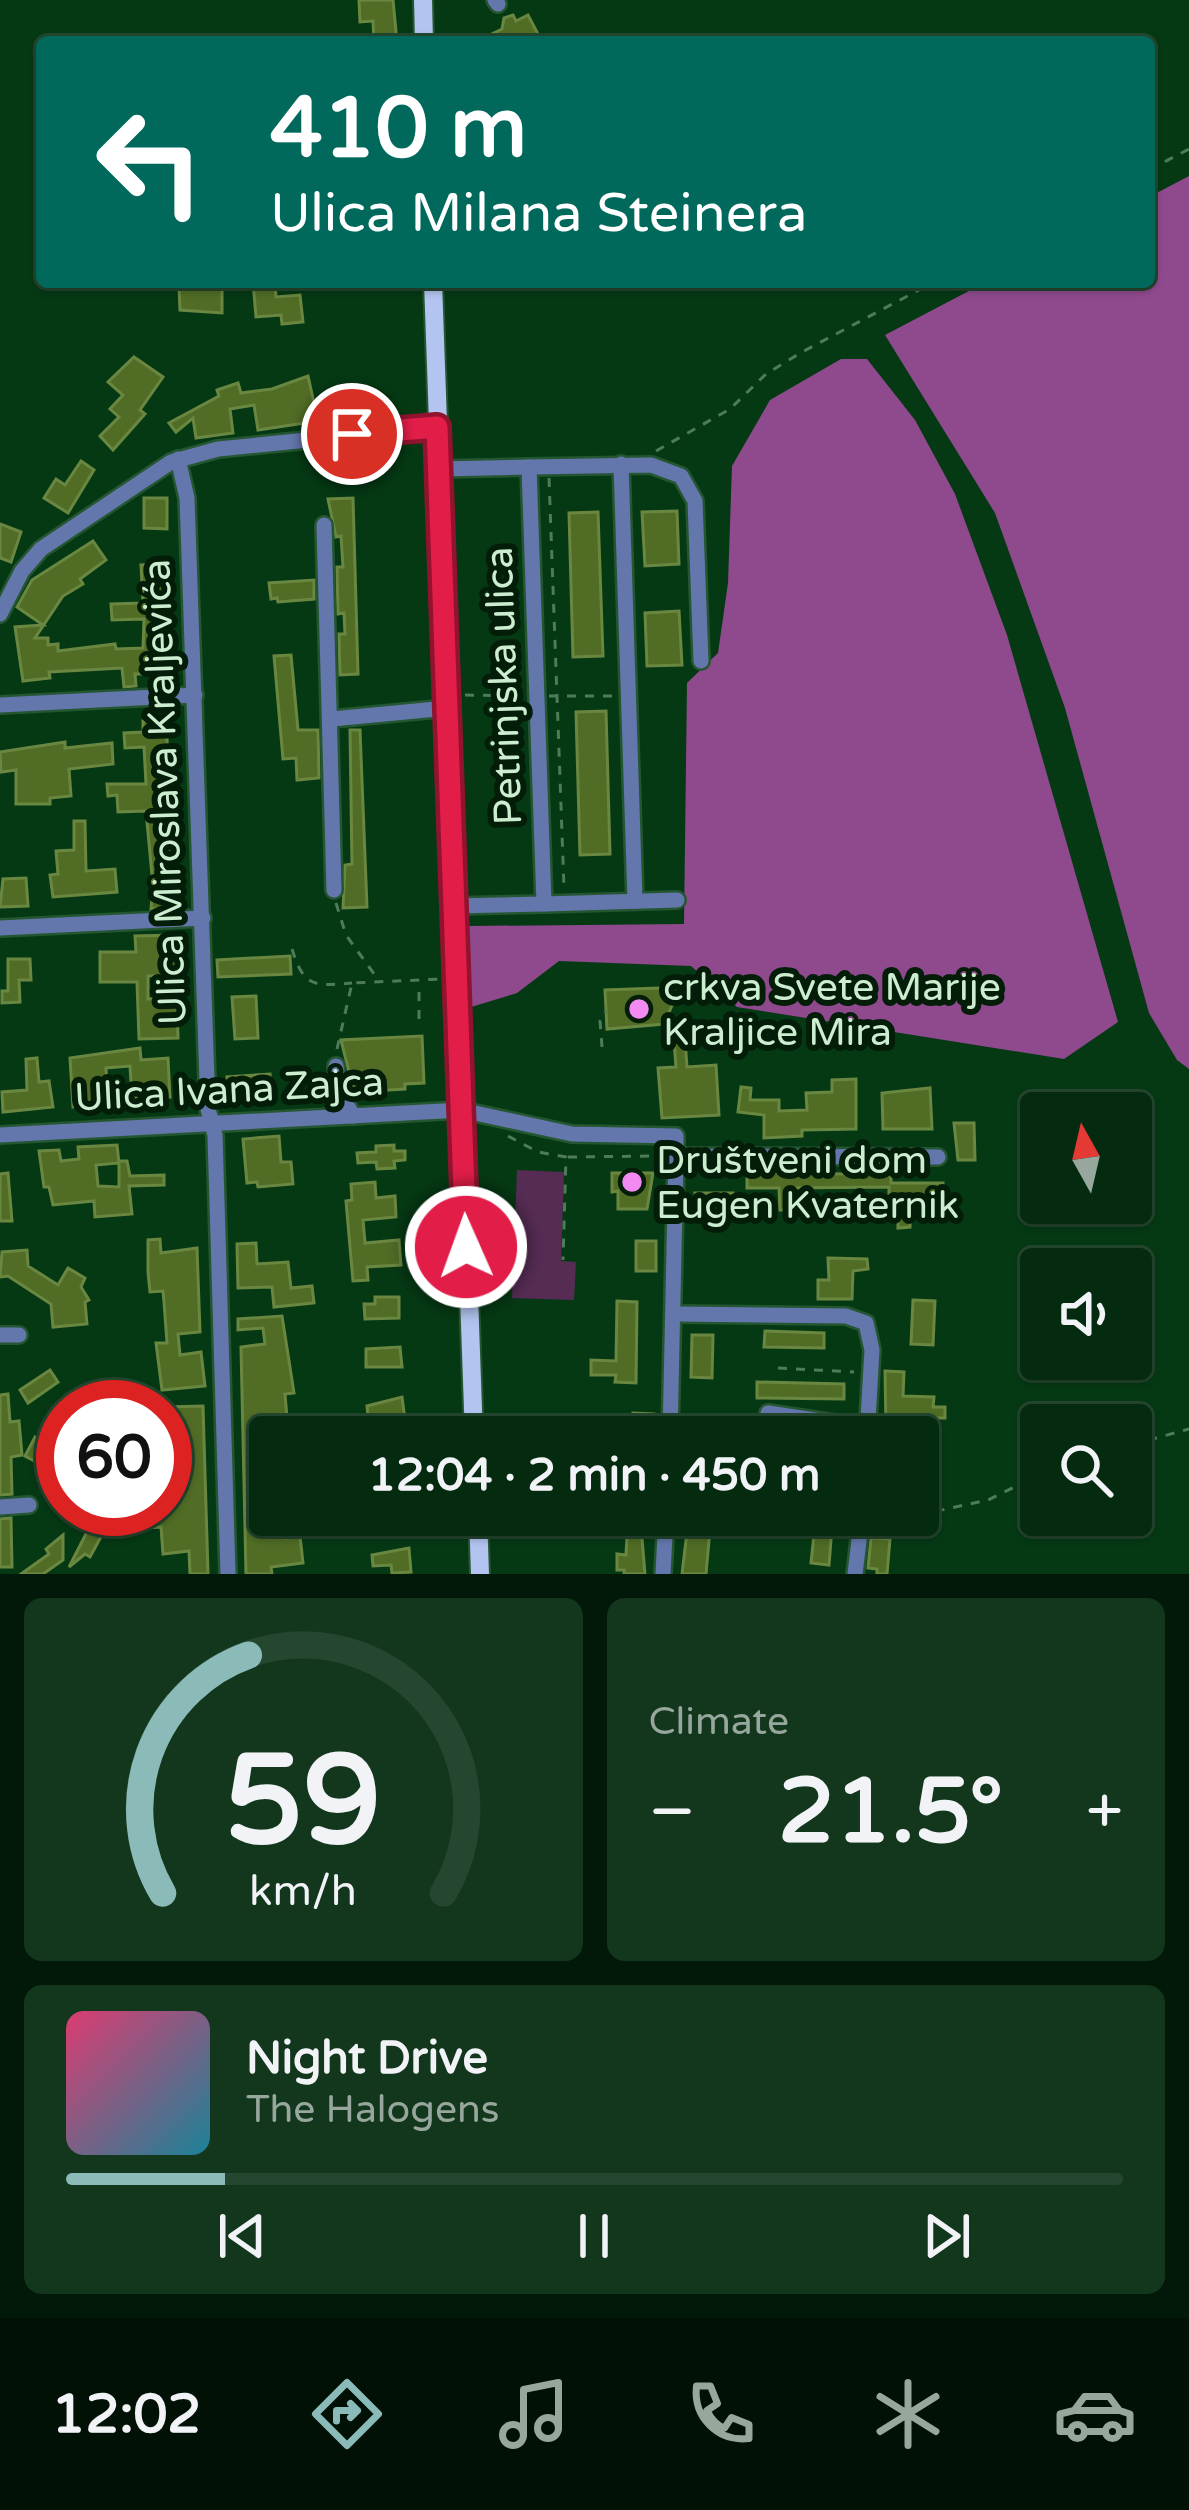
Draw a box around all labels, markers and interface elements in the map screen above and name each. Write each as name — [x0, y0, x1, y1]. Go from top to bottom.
text: 410 m — [270, 79, 527, 180]
icon: left — [72, 84, 228, 240]
text: Ulica Milana Steinera — [270, 181, 807, 246]
pin — [301, 383, 403, 485]
icon: arrive — [319, 401, 385, 467]
street label: Petrinjska ulica — [476, 546, 532, 826]
street label: Ulica Miroslava Kraljevića — [133, 558, 197, 1026]
place label: crkva Svete Marije Kraljice Mira — [663, 964, 1001, 1056]
marker: crkva Svete Marije Kraljice Mira — [626, 996, 652, 1022]
street label: Ulica Ivana Zajca — [73, 1058, 385, 1122]
north arrow — [1020, 1092, 1152, 1224]
map controls — [1020, 1092, 1152, 1536]
place label: Društveni dom Eugen Kvaternik — [656, 1137, 959, 1229]
marker: Društveni dom Eugen Kvaternik — [619, 1169, 645, 1195]
position arrow — [403, 1184, 529, 1310]
button: sound — [1020, 1248, 1152, 1380]
speed limit sign: 60 — [36, 1380, 192, 1536]
button: search — [1020, 1404, 1152, 1536]
text: 12:04 · 2 min · 450 m — [368, 1449, 820, 1503]
text: Climate — [649, 1698, 789, 1745]
text: 59 — [225, 1727, 382, 1878]
text: 21.5° — [778, 1758, 1003, 1867]
text: − — [649, 1772, 696, 1852]
text: + — [1086, 1772, 1123, 1852]
text: km/h — [249, 1865, 357, 1916]
text: Night Drive — [246, 2032, 488, 2086]
text: The Halogens — [246, 2086, 499, 2133]
icon: previous — [209, 2203, 275, 2269]
icon: pause — [561, 2203, 627, 2269]
icon: next — [914, 2203, 980, 2269]
icon: directions — [305, 2372, 389, 2456]
icon: music — [492, 2372, 576, 2456]
icon: phone — [679, 2372, 763, 2456]
icon: climate — [866, 2372, 950, 2456]
icon: car — [1053, 2372, 1137, 2456]
text: 12:02 — [52, 2382, 201, 2447]

